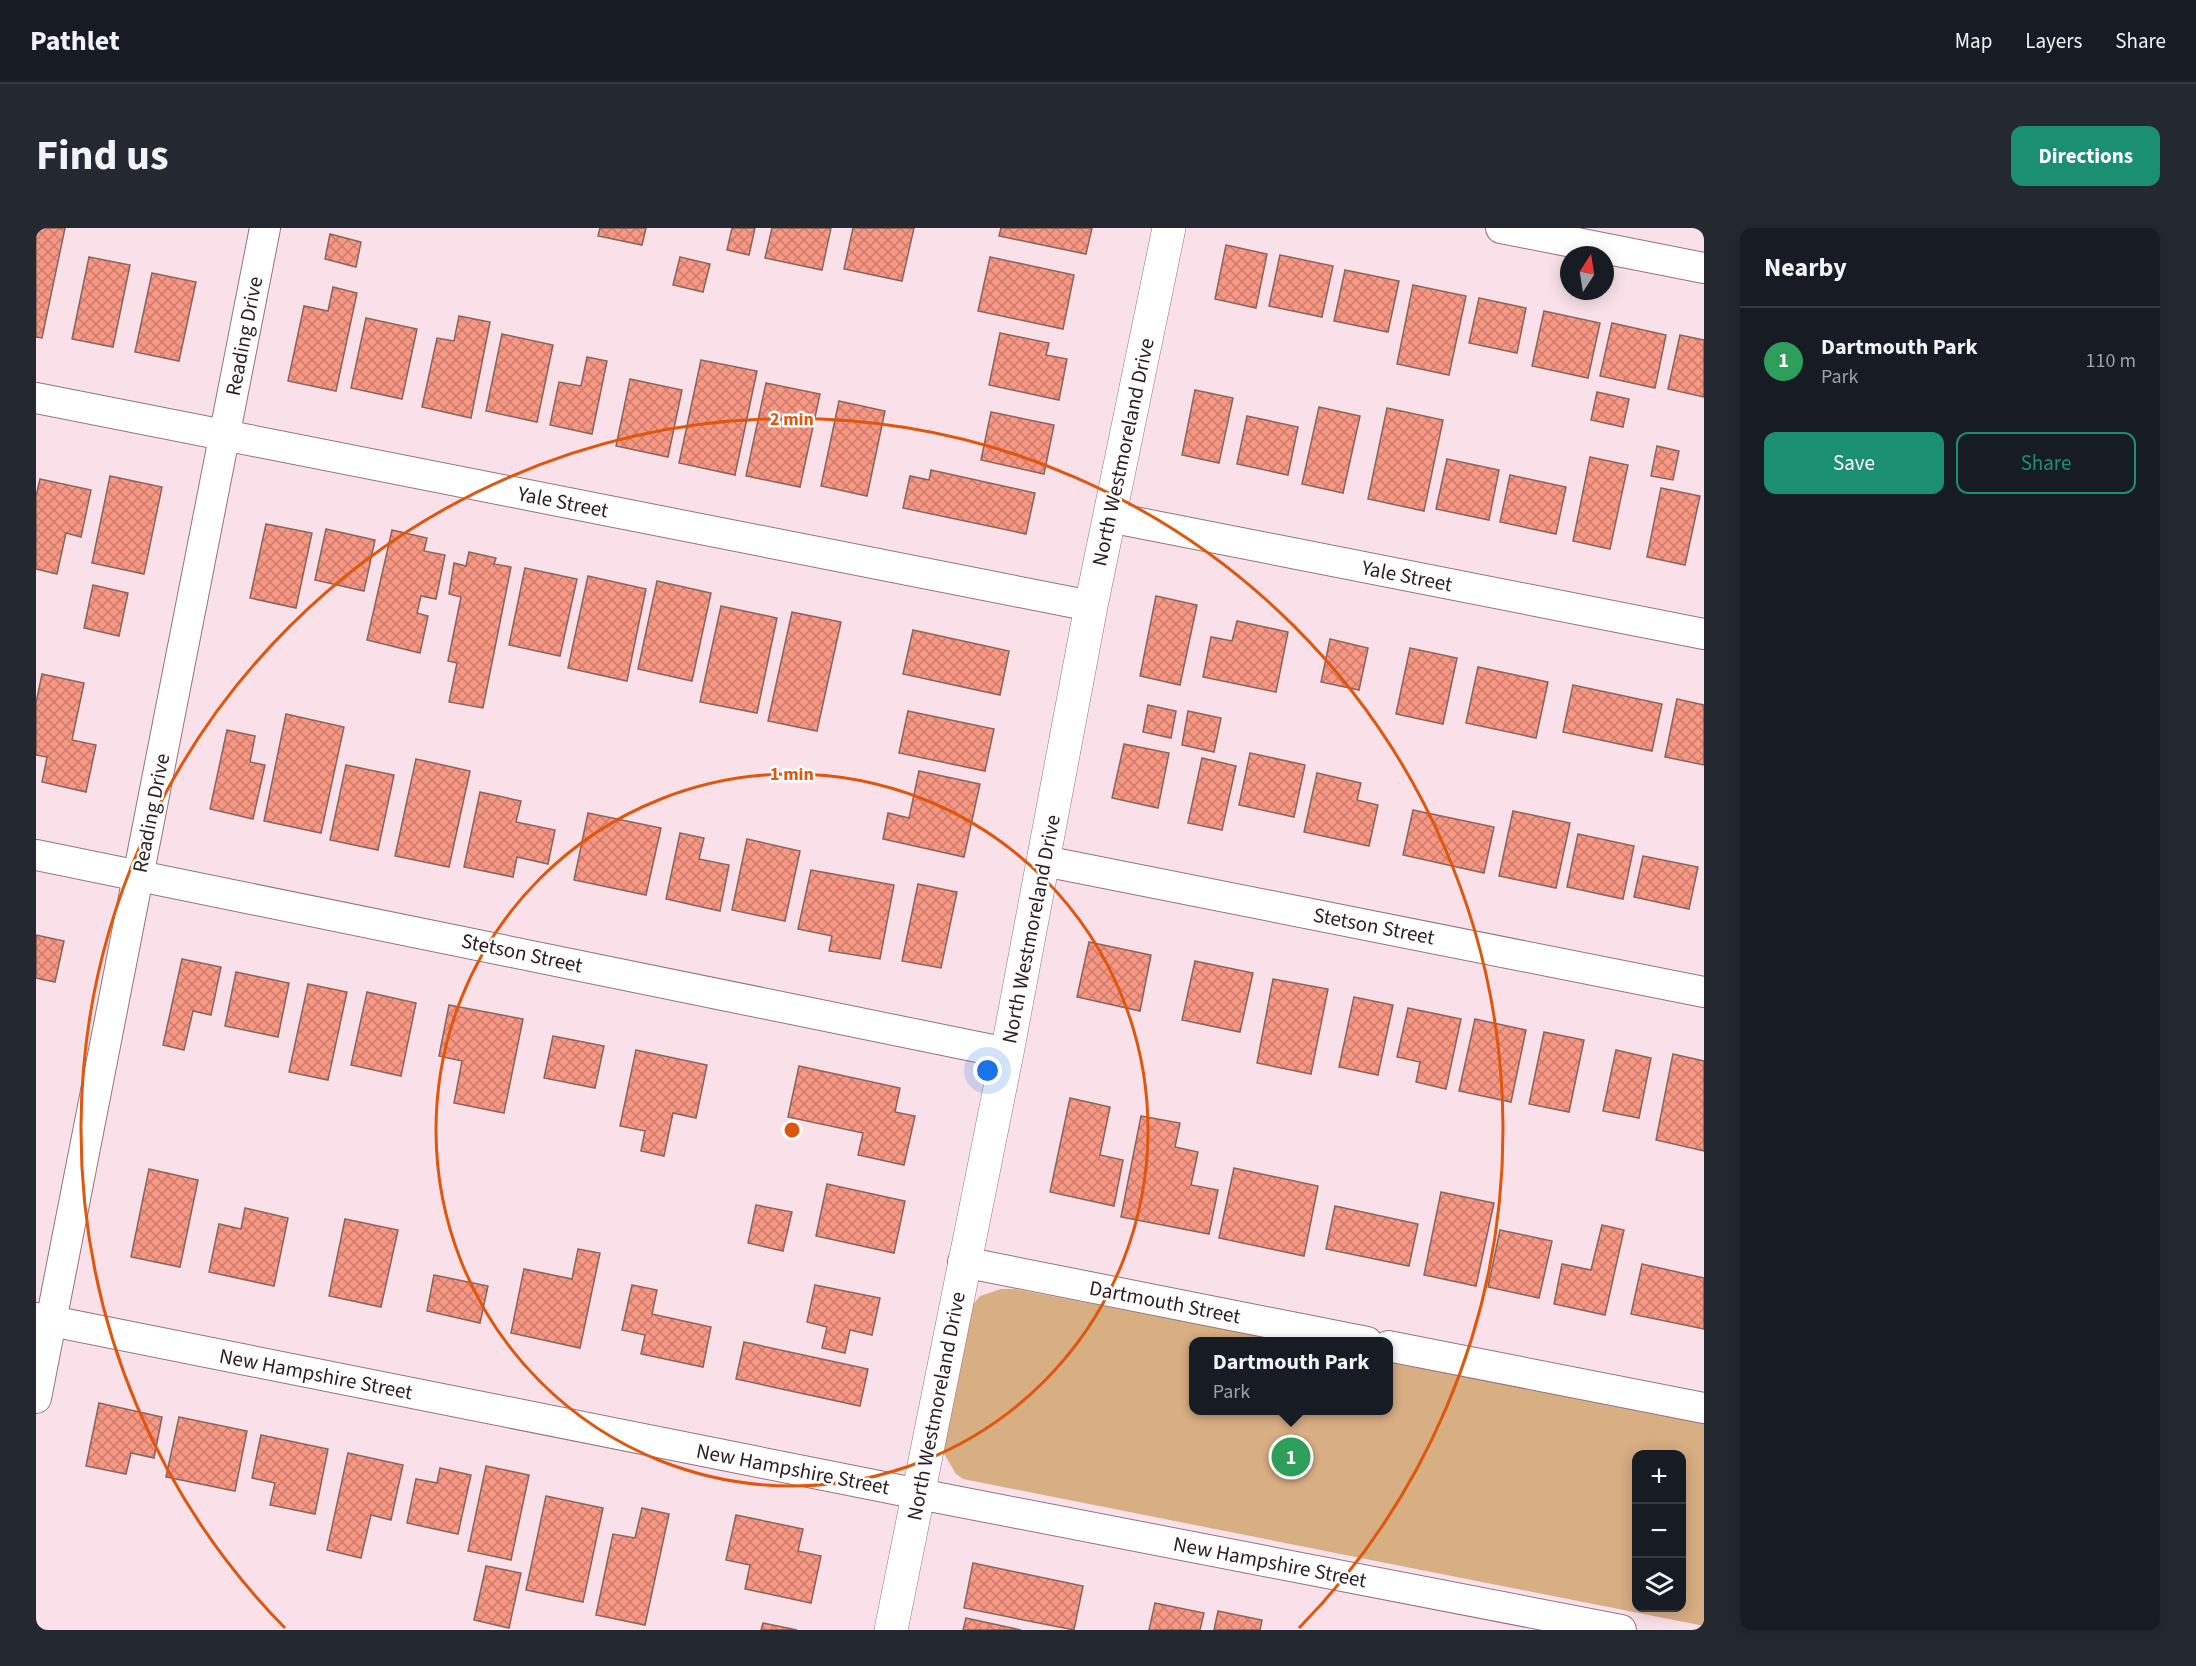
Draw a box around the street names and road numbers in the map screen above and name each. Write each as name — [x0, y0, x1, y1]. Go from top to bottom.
street label: Reading Drive — [218, 274, 270, 398]
street label: North Westmoreland Drive — [1084, 335, 1162, 569]
street label: Yale Street — [514, 478, 611, 525]
street label: Yale Street — [1358, 552, 1455, 599]
street label: Reading Drive — [125, 751, 177, 875]
street label: North Westmoreland Drive — [994, 812, 1068, 1046]
street label: Stetson Street — [1311, 900, 1437, 952]
street label: Stetson Street — [459, 926, 585, 980]
street label: Dartmouth Street — [1087, 1273, 1243, 1331]
street label: North Westmoreland Drive — [899, 1289, 973, 1523]
street label: New Hampshire Street — [217, 1341, 415, 1407]
street label: New Hampshire Street — [694, 1436, 892, 1502]
street label: New Hampshire Street — [1171, 1529, 1369, 1595]

